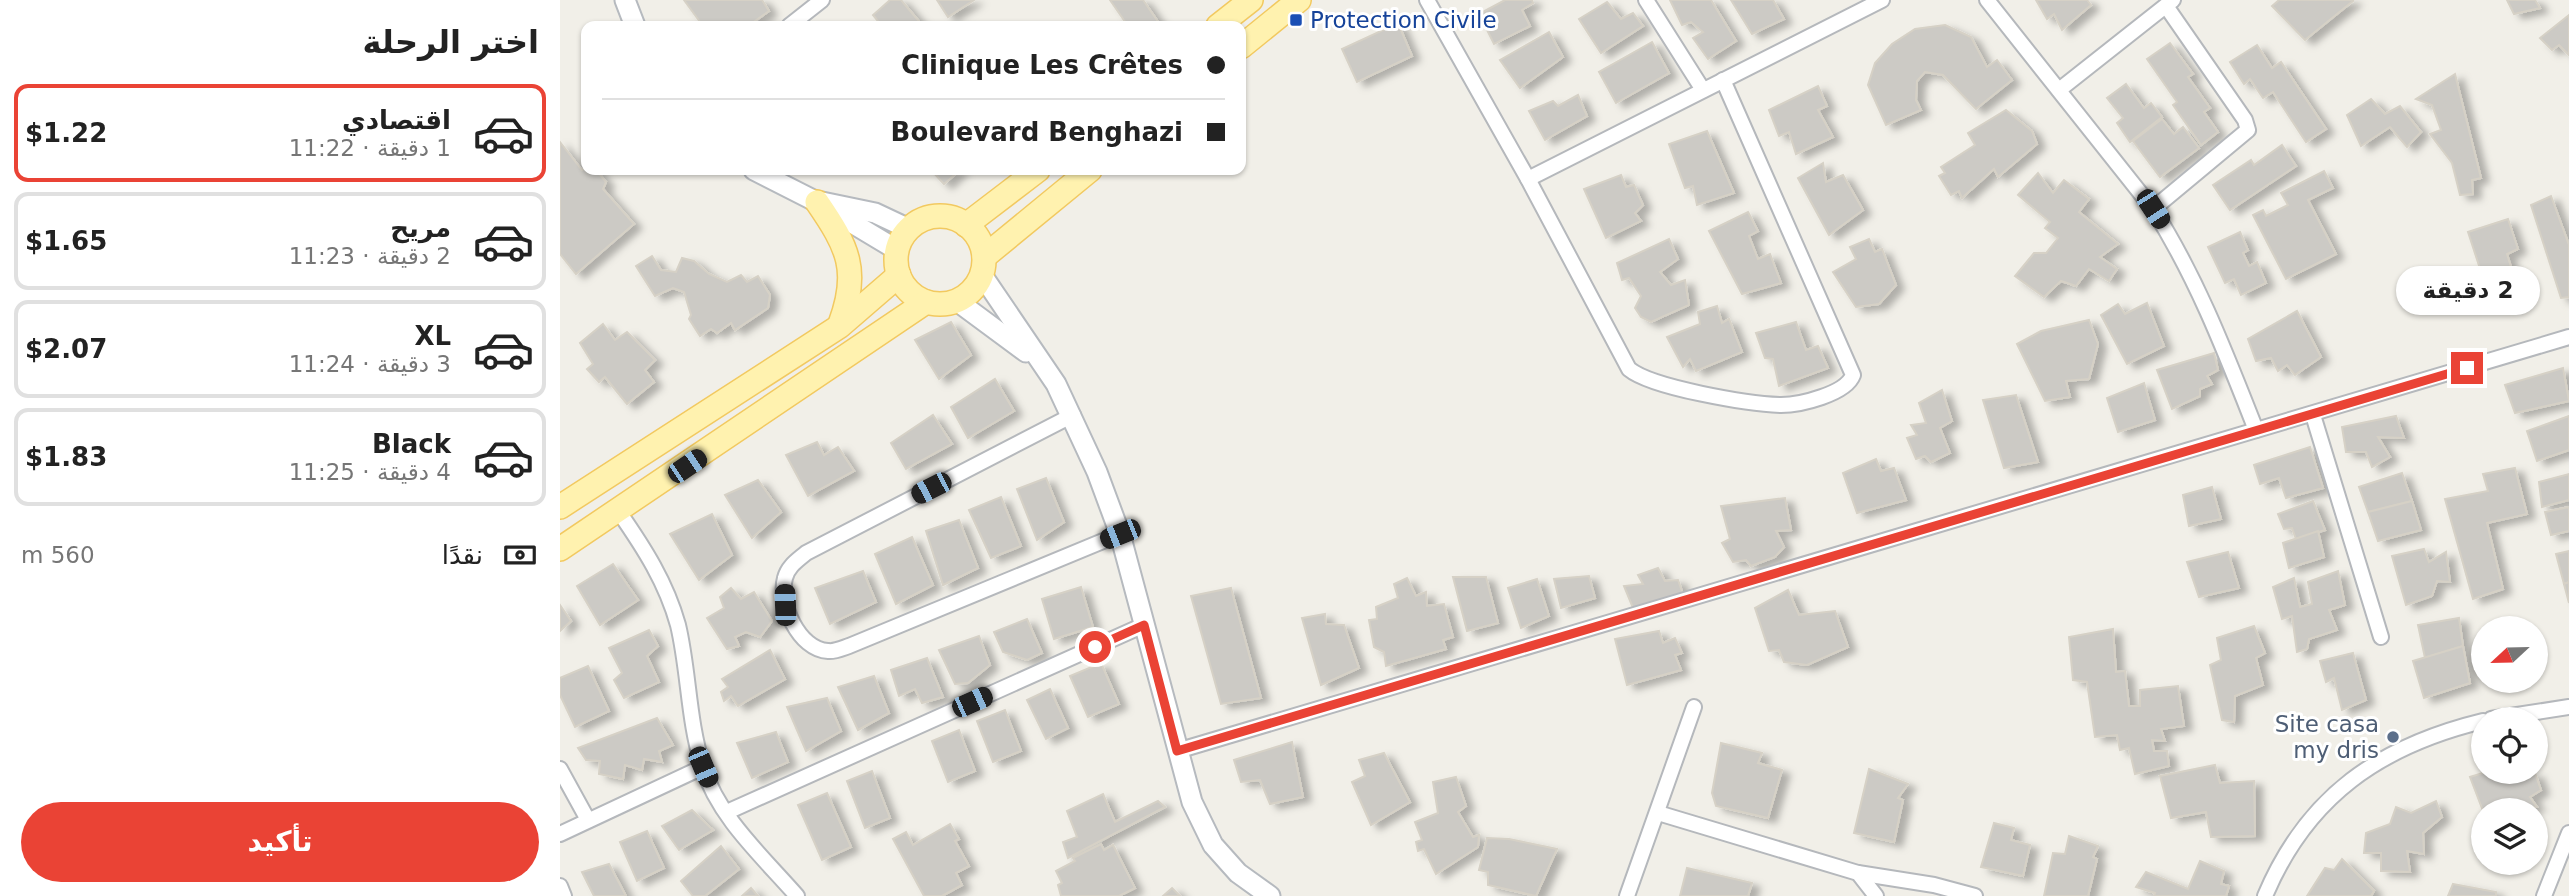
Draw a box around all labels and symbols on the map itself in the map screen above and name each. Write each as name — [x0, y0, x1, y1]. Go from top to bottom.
place label: Protection Civile — [1310, 7, 1497, 33]
marker: Protection Civile — [1288, 12, 1304, 28]
car — [2133, 186, 2174, 232]
callout: 2 دقيقة — [2395, 266, 2539, 316]
route end — [2451, 352, 2483, 384]
car — [664, 446, 711, 486]
car — [908, 469, 955, 507]
car — [1097, 516, 1144, 552]
car — [774, 584, 797, 626]
north arrow — [2471, 616, 2548, 693]
route start — [1079, 631, 1111, 663]
car — [949, 684, 996, 720]
place label: Site casa my dris — [2275, 711, 2379, 763]
marker: Site casa my dris — [2385, 729, 2401, 745]
car — [686, 744, 721, 790]

